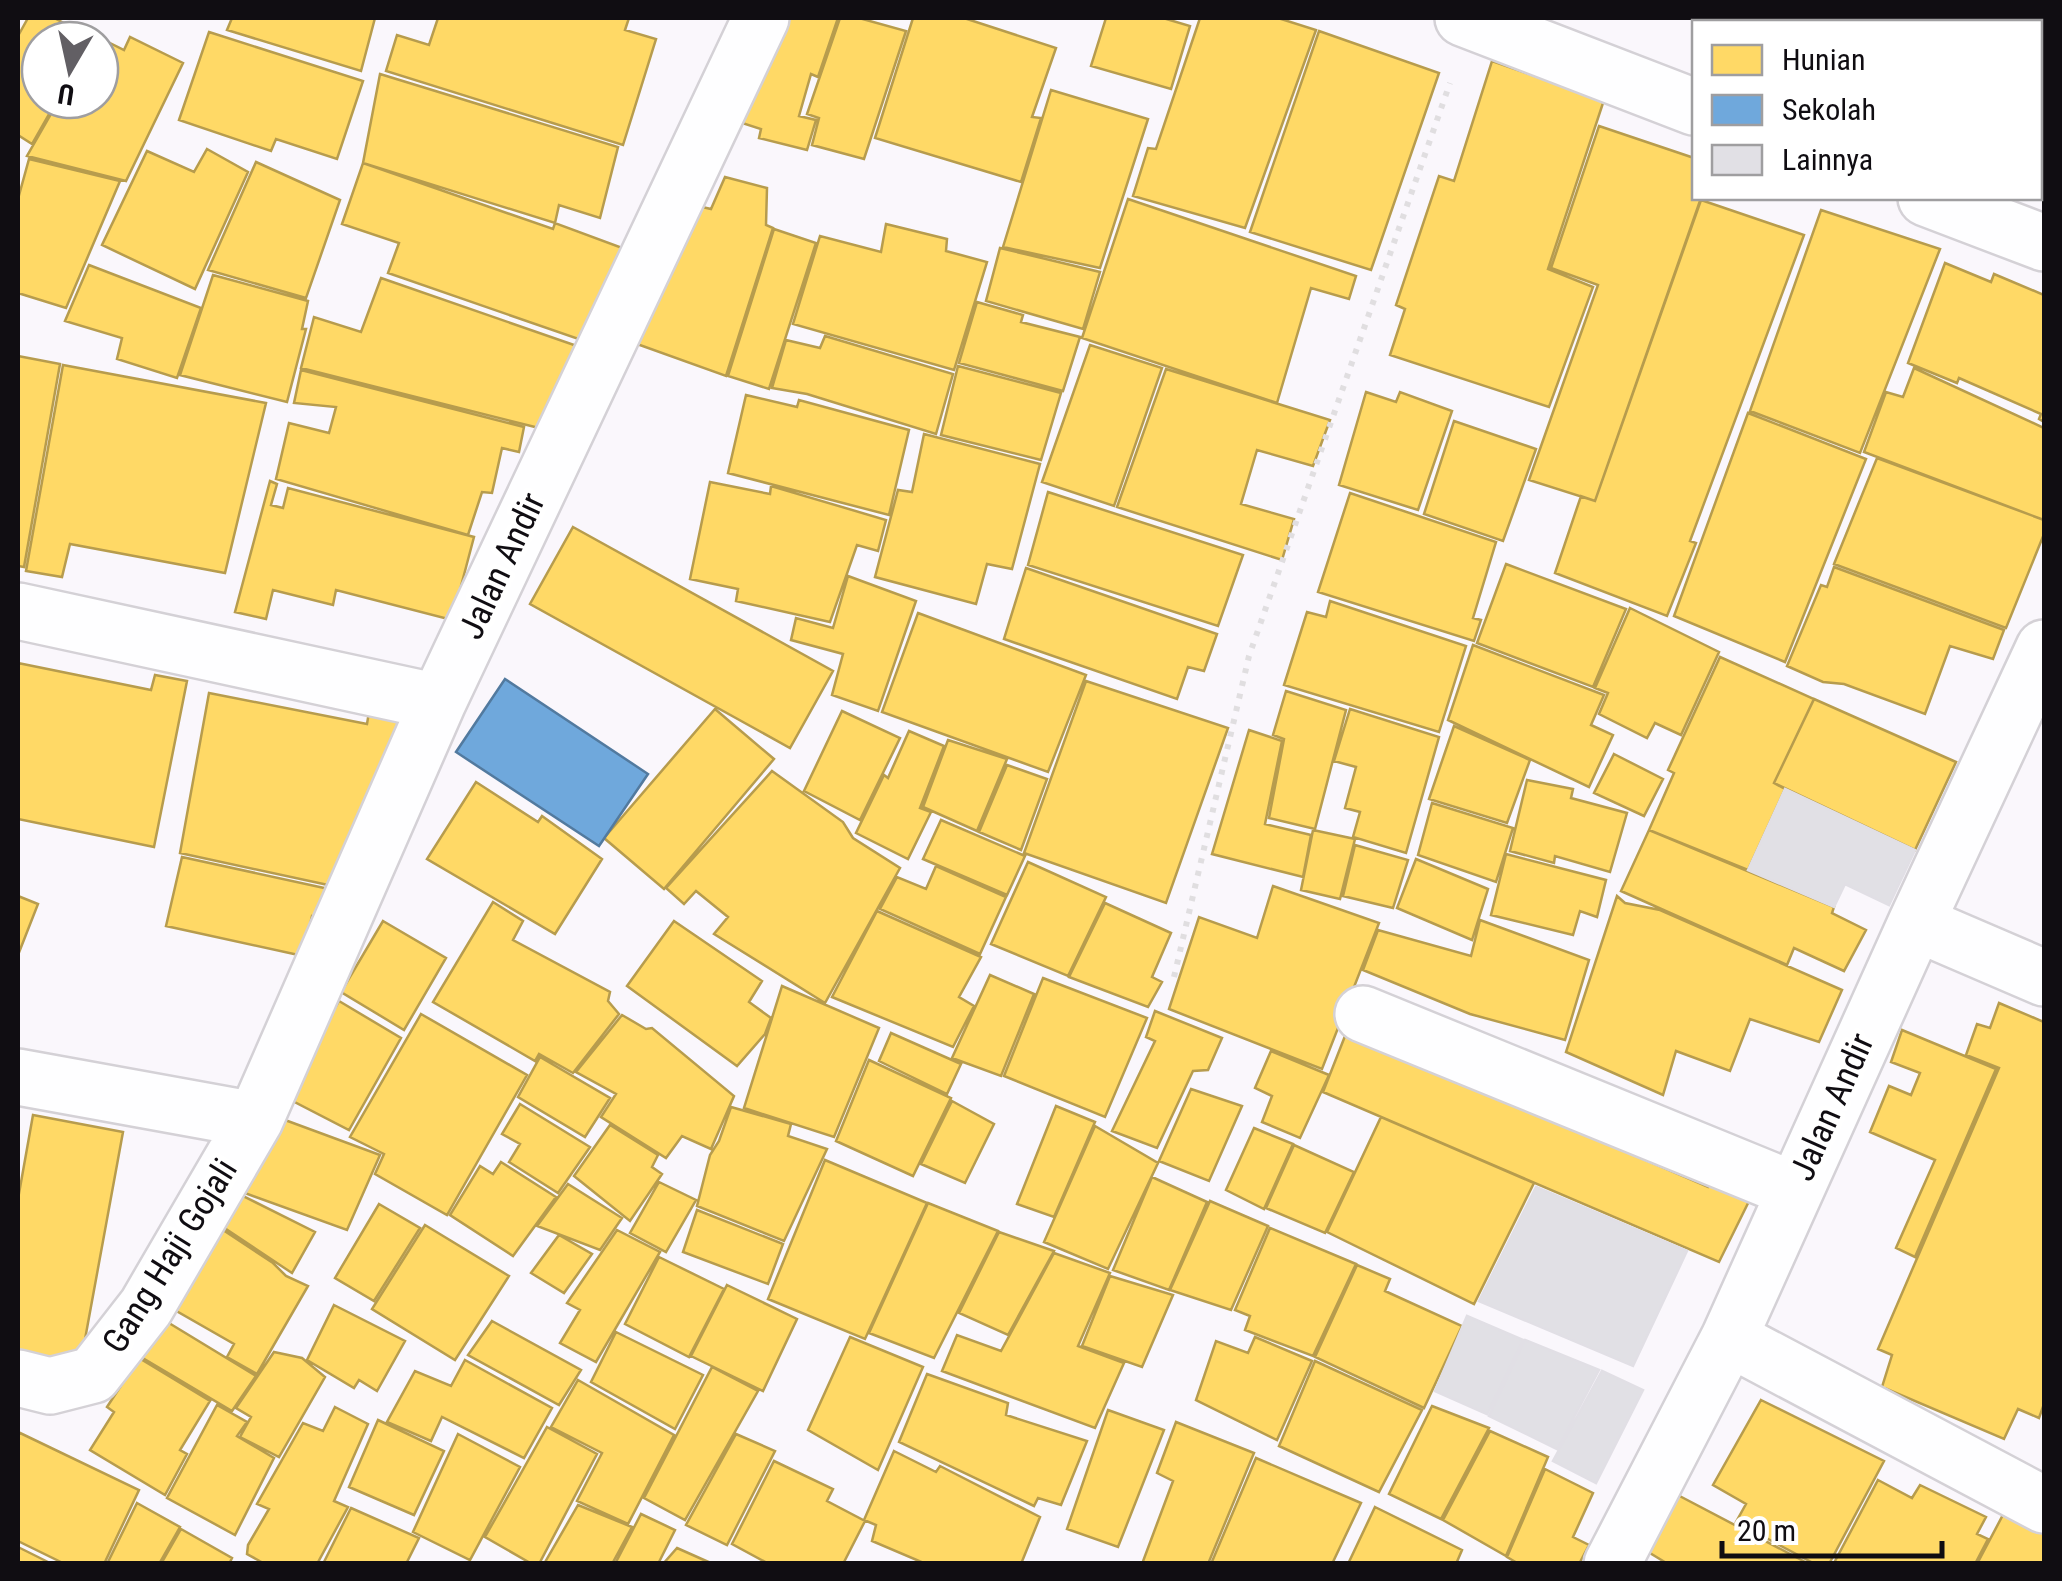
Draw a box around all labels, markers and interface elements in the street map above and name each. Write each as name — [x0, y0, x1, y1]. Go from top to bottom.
north arrow — [20, 20, 120, 120]
legend — [1692, 20, 2042, 200]
text: Hunian — [1782, 42, 1865, 77]
text: U — [56, 77, 77, 112]
text: Sekolah — [1782, 92, 1876, 127]
text: Lainnya — [1782, 142, 1873, 177]
street label: Jalan Andir — [450, 486, 554, 646]
street label: Jalan Andir — [1781, 1027, 1883, 1187]
street label: Gang Haji Gojali — [94, 1151, 246, 1361]
scale bar — [1722, 1496, 1942, 1558]
text: 20 m — [1737, 1513, 1796, 1548]

